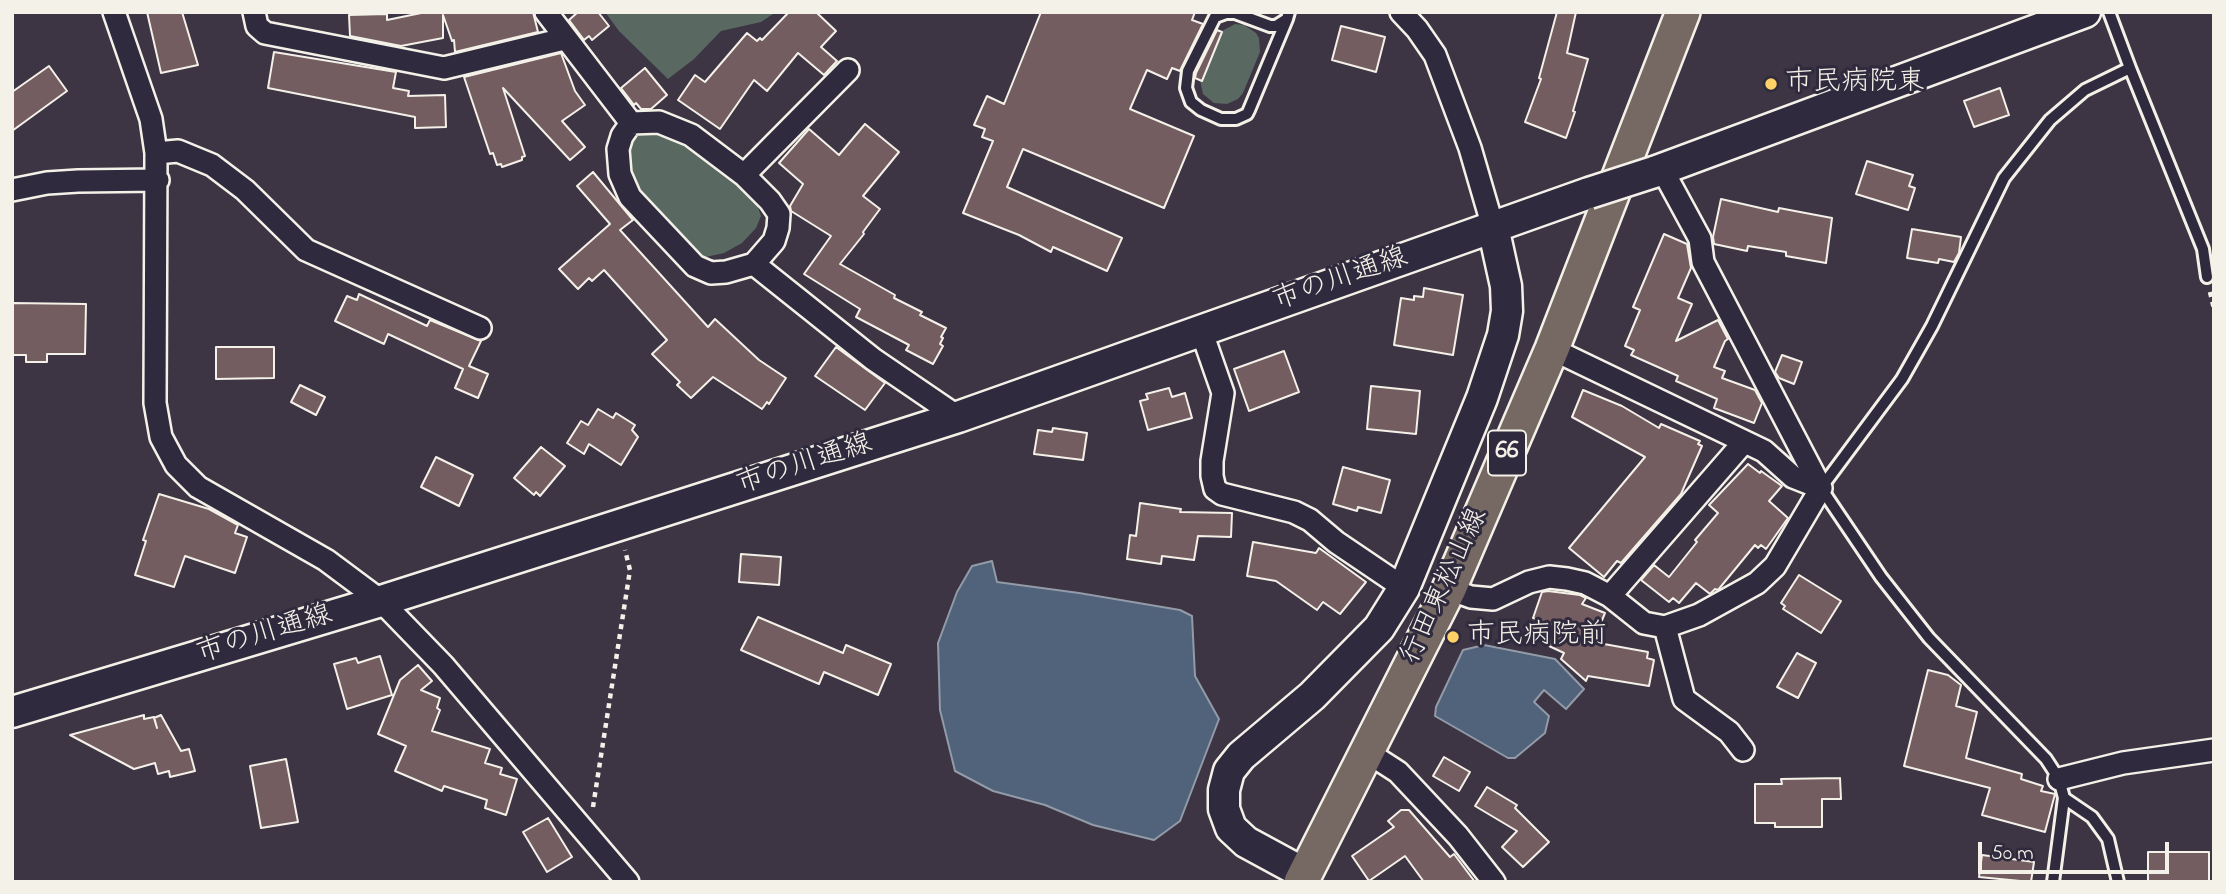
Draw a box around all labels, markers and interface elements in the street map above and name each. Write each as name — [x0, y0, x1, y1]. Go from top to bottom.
place label: 市民病院東 — [1785, 67, 1925, 101]
marker: 市民病院東 — [1763, 76, 1779, 92]
street label: 市の川通線 — [1269, 242, 1413, 320]
street label: 市の川通線 — [733, 428, 877, 504]
road number: 66 — [1488, 430, 1526, 475]
street label: 行田東松山線 — [1395, 504, 1497, 670]
street label: 市の川通線 — [193, 599, 337, 673]
place label: 市民病院前 — [1467, 620, 1607, 654]
marker: 市民病院前 — [1445, 629, 1461, 645]
scale bar — [1981, 828, 2172, 872]
text: 50 m — [1991, 839, 2034, 869]

